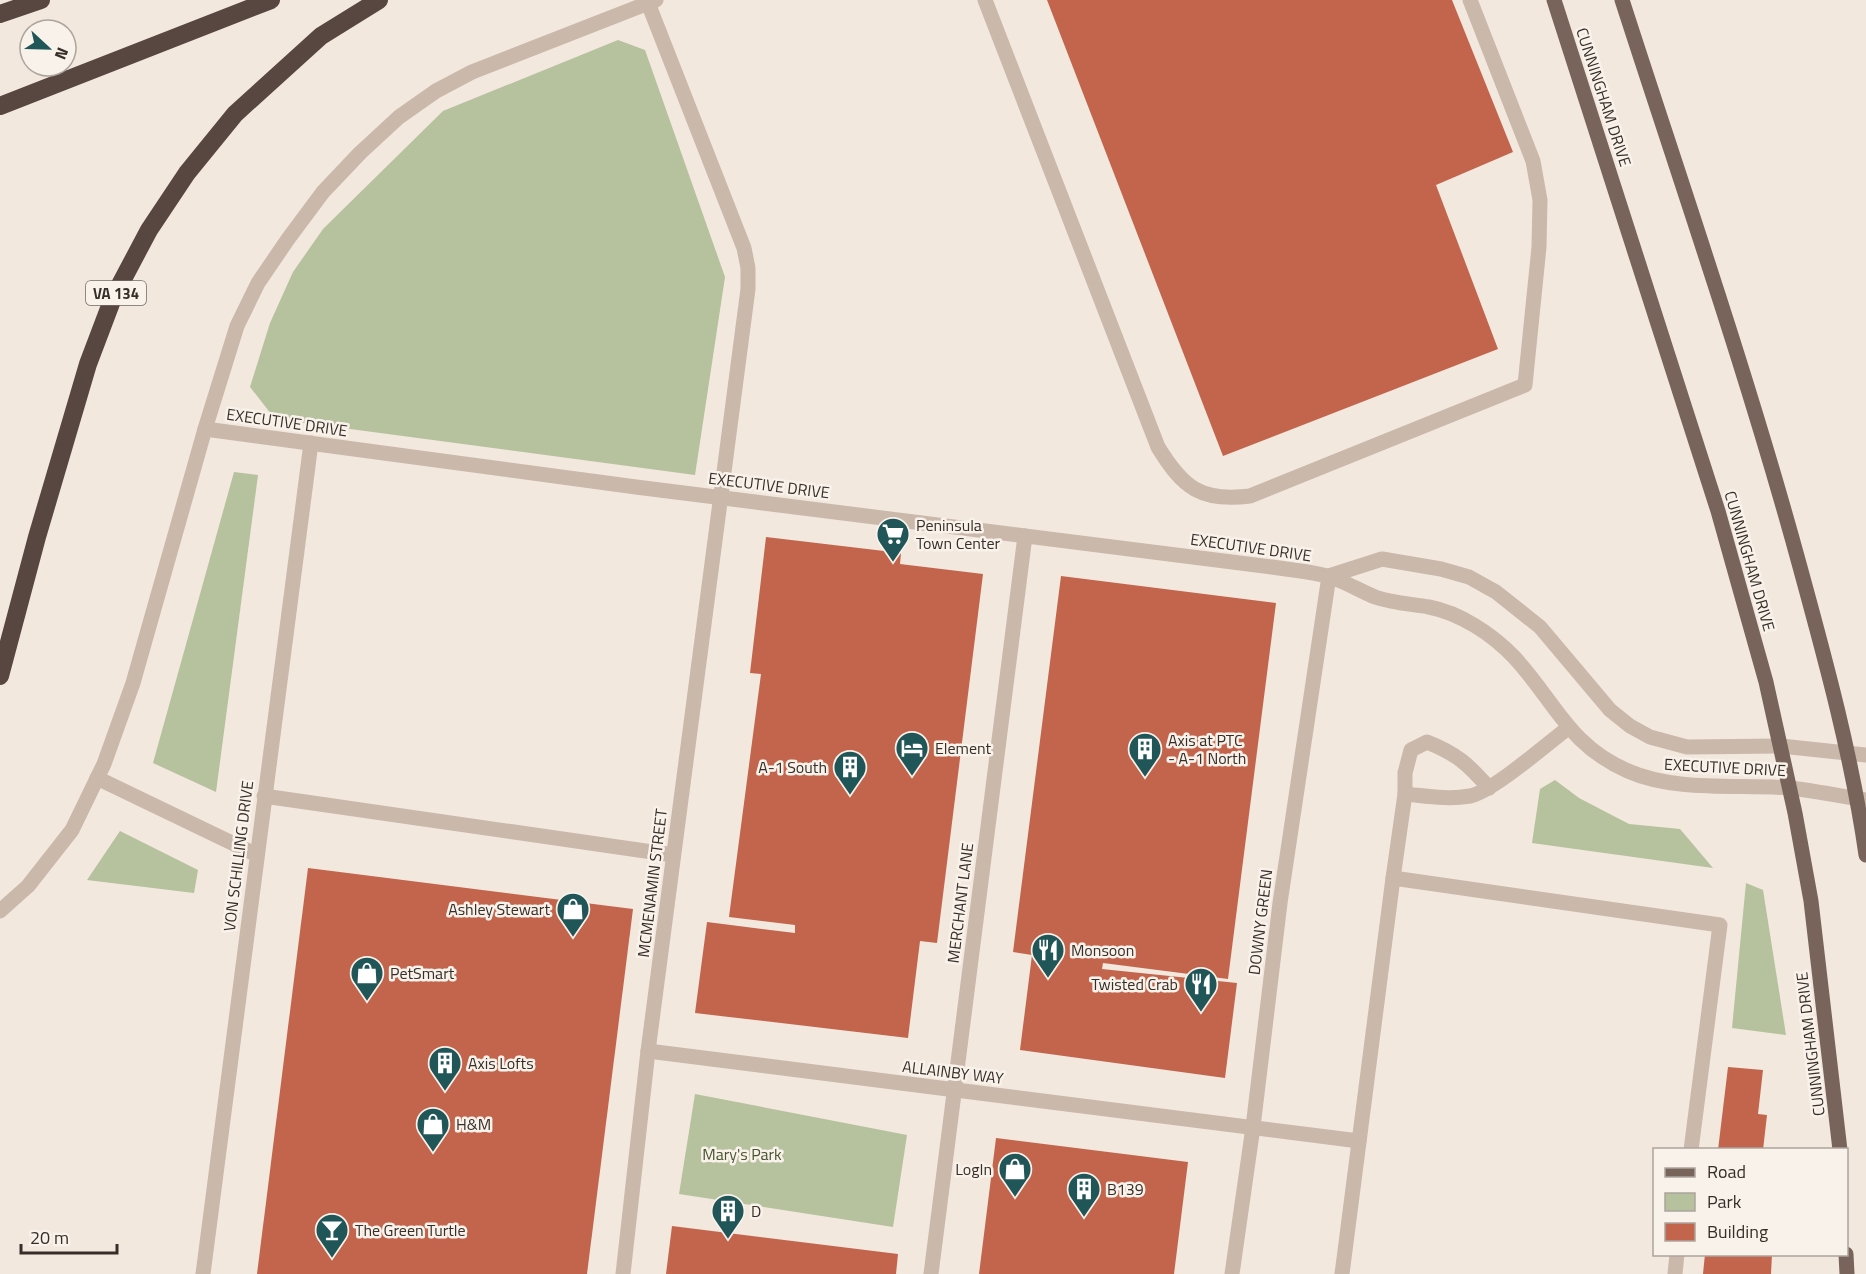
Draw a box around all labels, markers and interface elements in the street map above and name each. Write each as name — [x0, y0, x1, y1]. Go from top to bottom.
north arrow — [18, 18, 78, 78]
street label: CUNNINGHAM DRIVE — [1570, 24, 1638, 170]
text: N — [49, 44, 75, 63]
road number: VA 134 — [86, 281, 146, 305]
street label: EXECUTIVE DRIVE — [225, 402, 349, 442]
street label: EXECUTIVE DRIVE — [707, 466, 831, 504]
street label: CUNNINGHAM DRIVE — [1719, 488, 1782, 634]
place label: Peninsula Town Center — [916, 513, 1000, 555]
supermarket icon: Peninsula Town Center — [875, 516, 911, 563]
street label: EXECUTIVE DRIVE — [1189, 527, 1313, 567]
place label: Axis at PTC - A-1 North — [1168, 728, 1246, 770]
hotel icon: Element — [894, 730, 930, 777]
building icon: Axis at PTC - A-1 North — [1127, 731, 1163, 778]
place label: Element — [935, 736, 992, 760]
building icon: A-1 South — [832, 749, 868, 796]
street label: EXECUTIVE DRIVE — [1664, 752, 1787, 782]
place label: A-1 South — [758, 755, 827, 779]
street label: VON SCHILLING DRIVE — [217, 779, 259, 933]
street label: MCMENAMIN STREET — [631, 807, 673, 959]
street label: MERCHANT LANE — [941, 841, 979, 964]
street label: DOWNY GREEN — [1242, 868, 1278, 976]
shop icon: Ashley Stewart — [555, 891, 591, 938]
place label: Ashley Stewart — [448, 897, 550, 921]
restaurant icon: Monsoon — [1030, 932, 1066, 979]
place label: Monsoon — [1071, 938, 1134, 962]
shop icon: PetSmart — [349, 955, 385, 1002]
place label: PetSmart — [390, 961, 455, 985]
restaurant icon: Twisted Crab — [1183, 966, 1219, 1013]
street label: CUNNINGHAM DRIVE — [1789, 971, 1831, 1117]
place label: Twisted Crab — [1091, 972, 1178, 996]
building icon: Axis Lofts — [427, 1045, 463, 1092]
place label: Axis Lofts — [468, 1051, 534, 1075]
street label: ALLAINBY WAY — [901, 1054, 1005, 1090]
shop icon: H&M — [415, 1106, 451, 1153]
place label: H&M — [456, 1112, 491, 1136]
park label: Mary's Park — [702, 1142, 782, 1166]
legend — [1653, 1148, 1848, 1256]
shop icon: LogIn — [997, 1151, 1033, 1198]
place label: LogIn — [955, 1157, 992, 1181]
text: Road — [1707, 1158, 1746, 1185]
building icon: B139 — [1066, 1171, 1102, 1218]
place label: B139 — [1107, 1177, 1144, 1201]
text: Park — [1707, 1188, 1742, 1215]
building icon: D — [710, 1193, 746, 1240]
place label: D — [751, 1199, 761, 1223]
bar icon: The Green Turtle — [314, 1212, 350, 1259]
scale bar — [21, 1217, 117, 1255]
place label: The Green Turtle — [355, 1218, 466, 1242]
text: Building — [1707, 1218, 1768, 1245]
text: 20 m — [30, 1224, 69, 1251]

